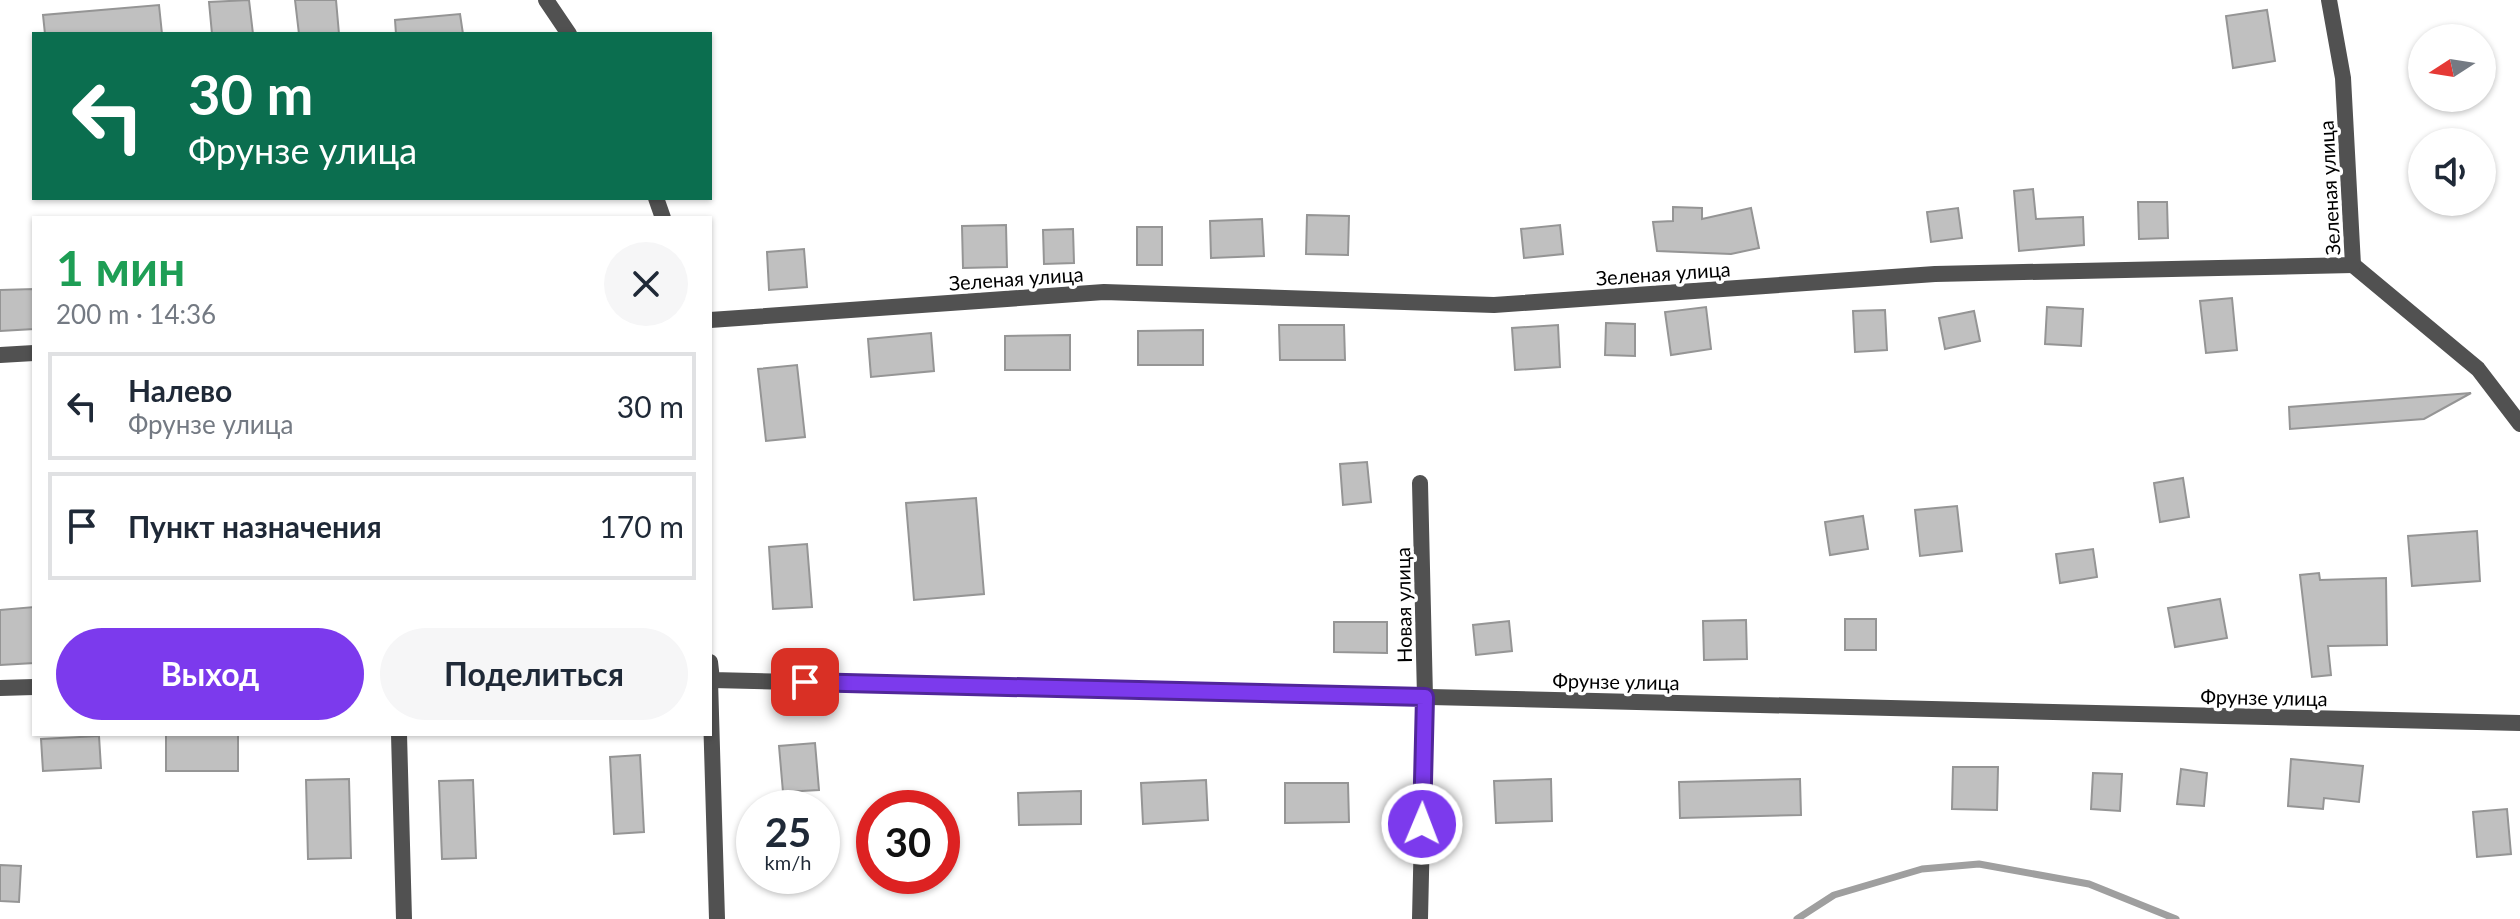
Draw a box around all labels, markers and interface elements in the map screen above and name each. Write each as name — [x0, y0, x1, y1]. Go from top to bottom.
north arrow — [2408, 24, 2496, 112]
map controls — [2408, 24, 2496, 216]
text: 30 m — [188, 60, 313, 127]
icon: left — [56, 64, 160, 168]
street label: Зеленая улица — [2313, 120, 2345, 256]
text: Фрунзе улица — [188, 128, 417, 172]
button: sound — [2408, 128, 2496, 216]
text: 1 мин — [56, 239, 185, 296]
button: close — [604, 242, 688, 326]
street label: Зеленая улица — [1595, 256, 1731, 290]
street label: Зеленая улица — [948, 261, 1084, 295]
text: 200 m · 14:36 — [56, 298, 216, 330]
text: Налево — [128, 372, 232, 408]
icon: left — [60, 384, 104, 428]
text: 30 m — [617, 388, 684, 424]
text: Фрунзе улица — [128, 408, 293, 440]
icon: arrive — [60, 504, 104, 548]
text: Пункт назначения — [128, 508, 382, 544]
text: 170 m — [599, 508, 684, 544]
street label: Новая улица — [1390, 547, 1416, 663]
button: Выход — [56, 628, 364, 720]
button: Поделиться — [380, 628, 688, 720]
pin — [771, 648, 839, 716]
icon: arrive — [783, 660, 827, 704]
street label: Фрунзе улица — [1552, 668, 1680, 694]
street label: Фрунзе улица — [2200, 684, 2328, 710]
position arrow — [1380, 782, 1464, 866]
speed limit sign: 30 — [856, 790, 960, 894]
text: 25 — [765, 808, 811, 856]
text: km/h — [765, 850, 811, 874]

